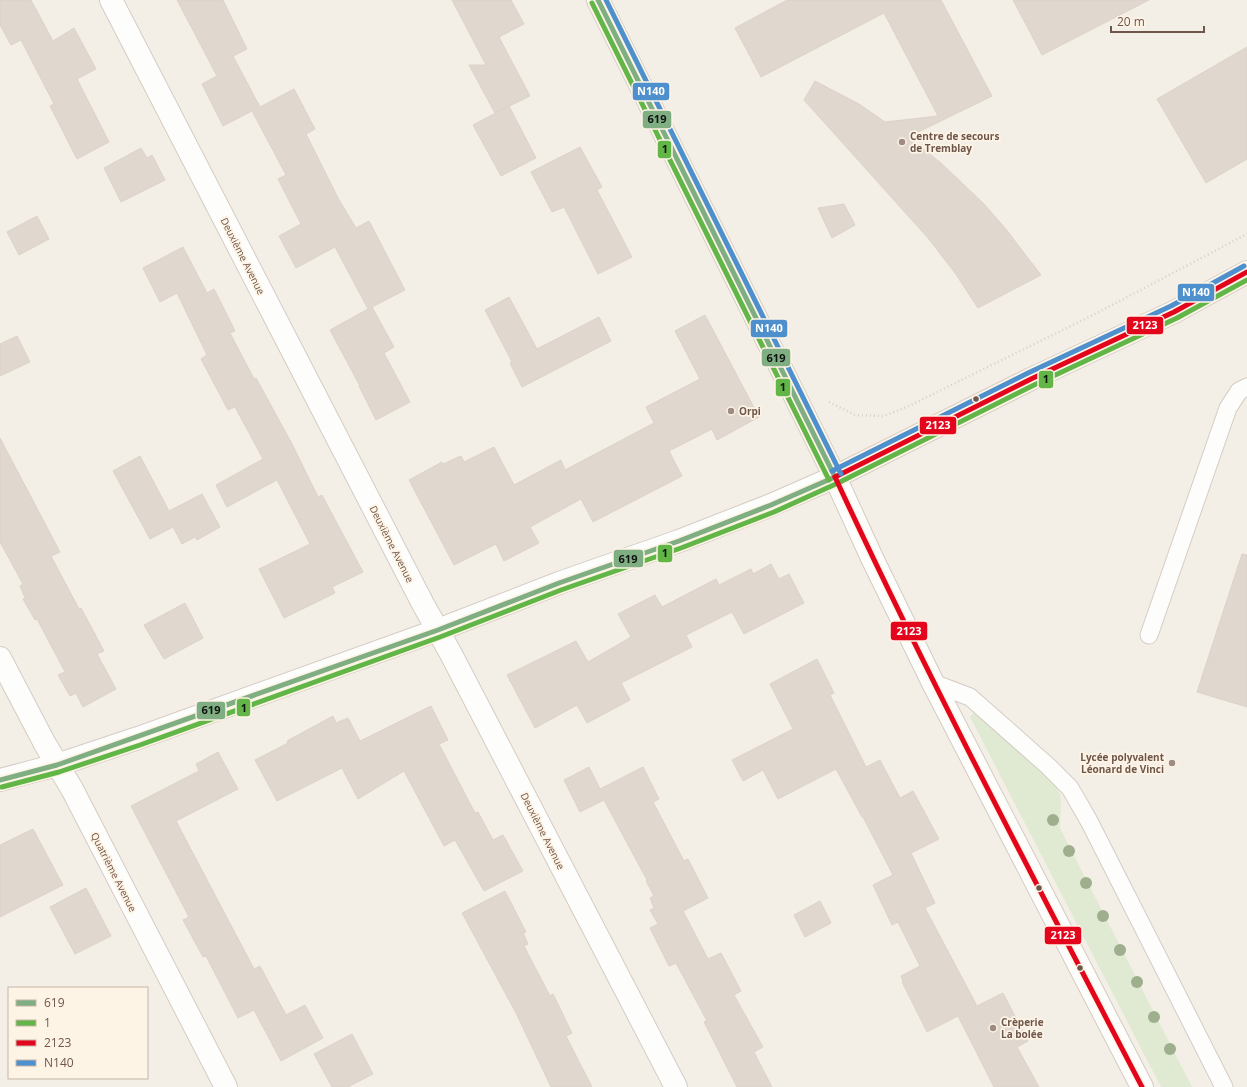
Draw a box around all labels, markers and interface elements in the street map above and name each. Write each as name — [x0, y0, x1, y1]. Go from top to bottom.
scale bar — [1111, 8, 1204, 34]
text: 20 m — [1117, 13, 1145, 30]
line badge: N140 — [632, 82, 670, 101]
text: N140 — [637, 83, 665, 98]
line badge: 619 — [642, 110, 672, 129]
text: 619 — [648, 111, 666, 126]
place label: Centre de secours de Tremblay — [910, 129, 999, 155]
marker: Centre de secours de Tremblay — [897, 137, 907, 147]
line badge: 1 — [657, 140, 672, 159]
text: 1 — [662, 141, 668, 156]
street label: Deuxième Avenue — [218, 215, 269, 297]
line badge: N140 — [1177, 283, 1215, 302]
text: N140 — [1182, 284, 1210, 299]
line badge: 2123 — [1126, 316, 1164, 335]
text: 2123 — [1132, 317, 1158, 332]
line badge: N140 — [750, 319, 788, 338]
text: N140 — [755, 320, 783, 335]
line badge: 619 — [761, 348, 791, 367]
text: 619 — [767, 350, 785, 365]
line badge: 1 — [1038, 370, 1054, 389]
text: 1 — [1043, 371, 1049, 386]
line badge: 1 — [775, 378, 791, 397]
text: 1 — [780, 379, 786, 394]
unlabelled marker — [971, 394, 981, 404]
place label: Orpi — [739, 404, 761, 418]
marker: Orpi — [726, 406, 736, 416]
line badge: 2123 — [919, 416, 957, 435]
text: 2123 — [925, 417, 951, 432]
street label: Deuxième Avenue — [367, 503, 418, 585]
line badge: 1 — [657, 544, 673, 563]
text: 1 — [662, 545, 668, 560]
line badge: 619 — [613, 549, 644, 568]
text: 619 — [619, 551, 637, 566]
line badge: 2123 — [890, 621, 928, 641]
text: 2123 — [896, 623, 922, 638]
line badge: 1 — [236, 698, 251, 717]
text: 1 — [241, 700, 247, 715]
line badge: 619 — [196, 701, 226, 720]
text: 619 — [202, 702, 220, 717]
place label: Lycée polyvalent Léonard de Vinci — [1080, 750, 1165, 776]
marker: Lycée polyvalent Léonard de Vinci — [1167, 758, 1177, 768]
street label: Deuxième Avenue — [518, 790, 569, 872]
street label: Quatrième Avenue — [88, 830, 140, 915]
unlabelled marker — [1034, 883, 1044, 893]
line badge: 2123 — [1044, 926, 1082, 945]
text: 2123 — [1050, 927, 1076, 942]
unlabelled marker — [1075, 963, 1085, 973]
legend — [8, 987, 148, 1079]
text: 619 — [44, 994, 65, 1011]
text: 1 — [44, 1014, 51, 1031]
place label: Crèperie La bolée — [1001, 1015, 1044, 1041]
marker: Crèperie La bolée — [988, 1023, 998, 1033]
text: 2123 — [44, 1034, 72, 1051]
text: N140 — [44, 1054, 74, 1071]

